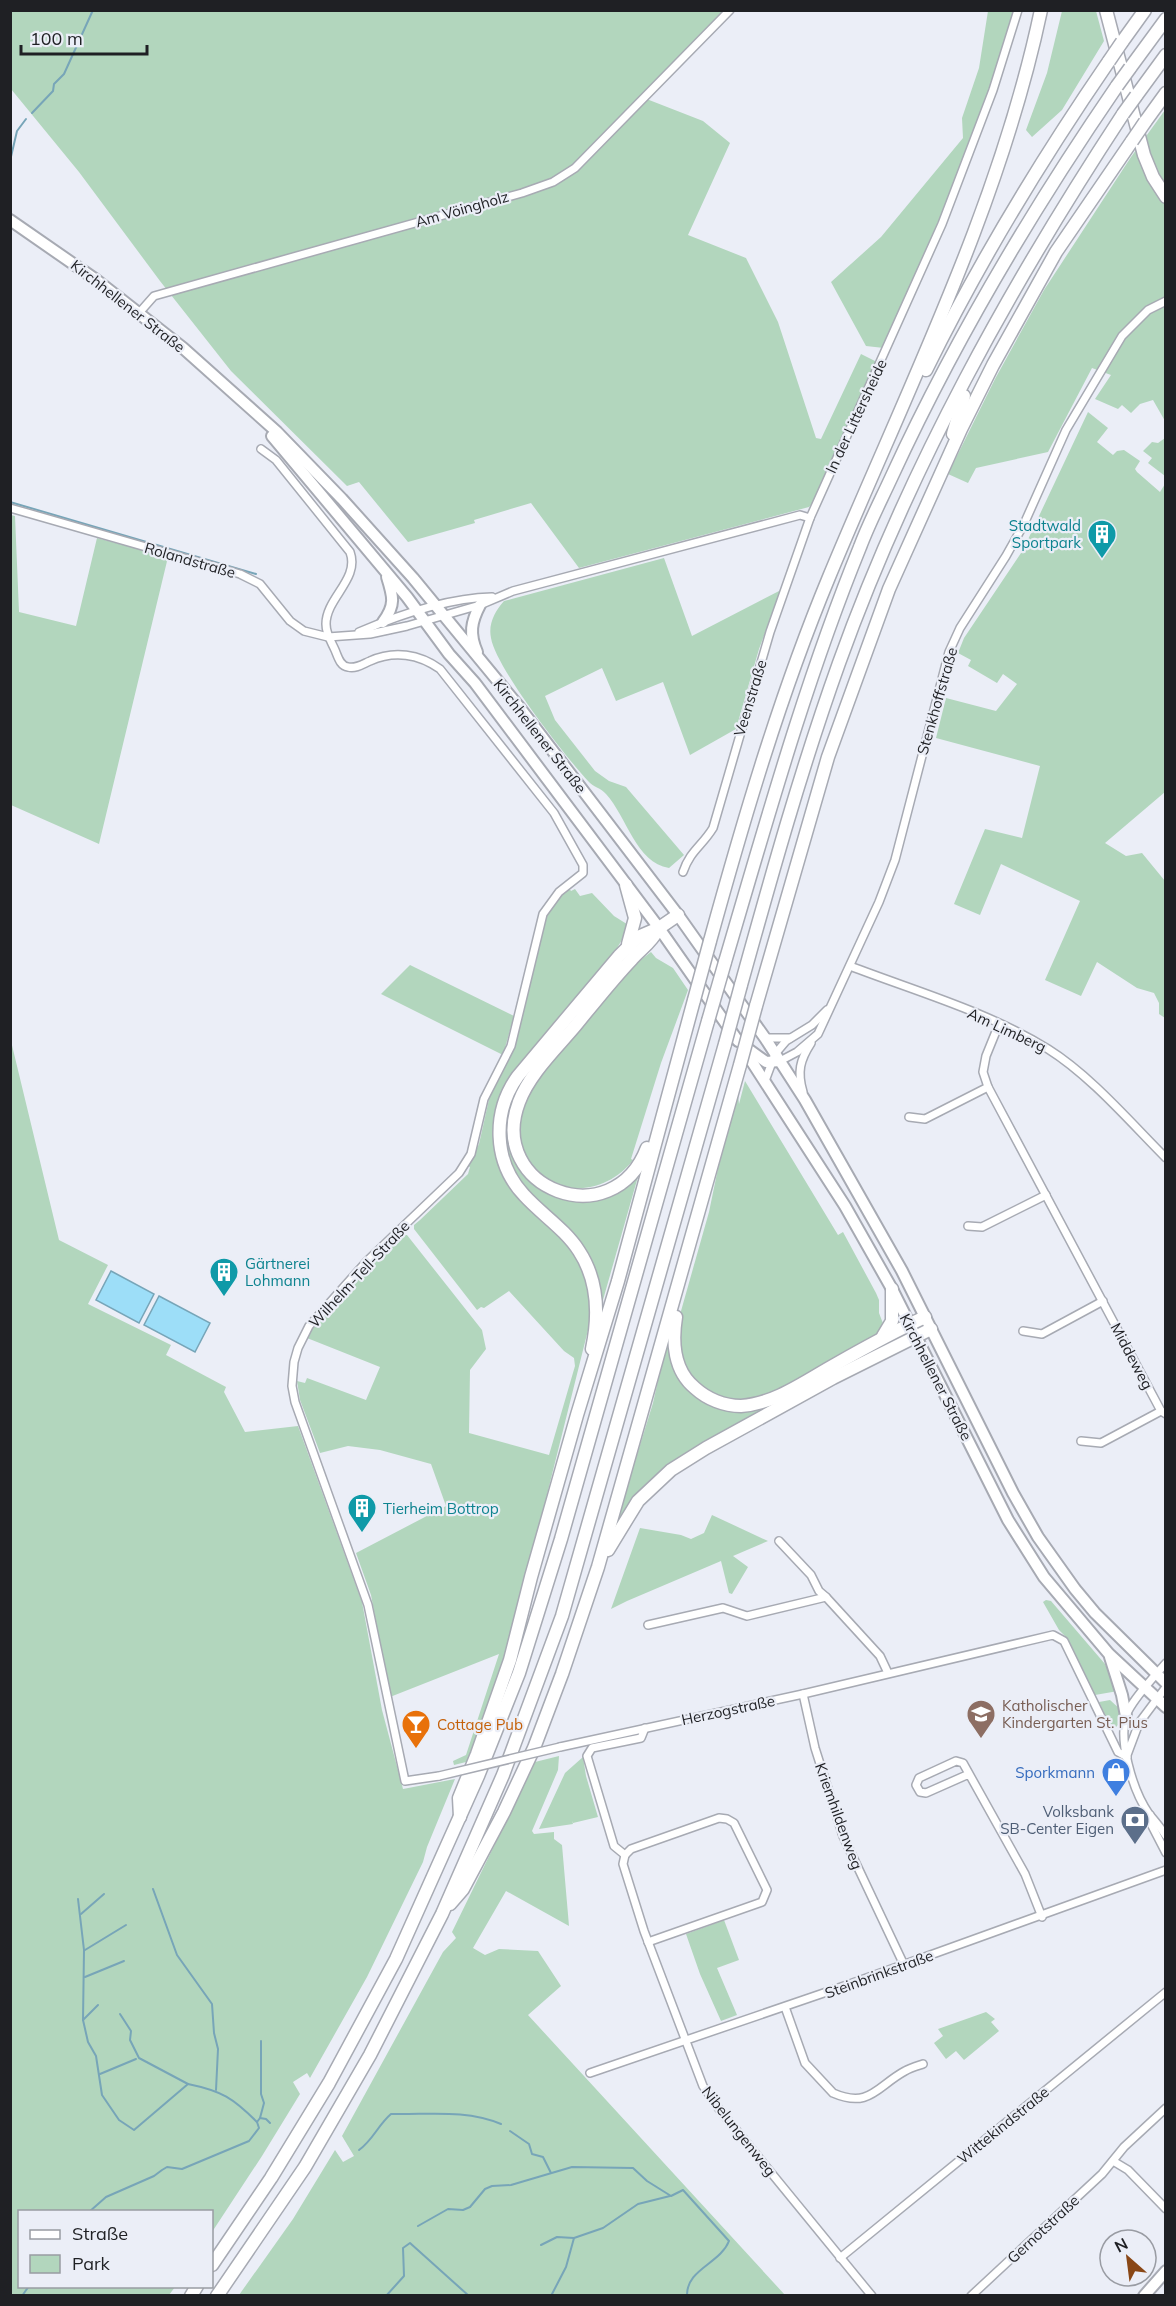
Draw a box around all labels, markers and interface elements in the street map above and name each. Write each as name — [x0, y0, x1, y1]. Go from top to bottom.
scale bar — [21, 18, 147, 56]
text: 100 m — [30, 27, 83, 50]
street label: Am Vöingholz — [413, 187, 511, 231]
street label: Kirchhellener Straße — [67, 255, 189, 357]
street label: In der Littersheide — [821, 356, 891, 476]
place label: Stadtwald Sportpark — [1009, 516, 1081, 552]
building icon: Stadtwald Sportpark — [1086, 518, 1118, 560]
street label: Rolandstraße — [142, 538, 238, 582]
street label: Stenkhoffstraße — [913, 645, 961, 757]
street label: Veenstraße — [729, 657, 771, 739]
street label: Kirchhellener Straße — [489, 675, 591, 797]
street label: Am Limberg — [965, 1004, 1049, 1056]
street label: Wilhelm-Tell-Straße — [305, 1217, 413, 1331]
place label: Gärtnerei Lohmann — [245, 1254, 310, 1290]
building icon: Gärtnerei Lohmann — [208, 1256, 240, 1298]
street label: Kirchhellener Straße — [896, 1310, 976, 1444]
street label: Middeweg — [1107, 1319, 1157, 1393]
building icon: Tierheim Bottrop — [346, 1492, 378, 1534]
place label: Tierheim Bottrop — [383, 1499, 499, 1518]
street label: Herzogstraße — [680, 1691, 776, 1729]
place label: Katholischer Kindergarten St. Pius — [1002, 1696, 1148, 1732]
school or university icon: Katholischer Kindergarten St. Pius — [965, 1698, 997, 1740]
bar icon: Cottage Pub — [400, 1708, 432, 1750]
place label: Cottage Pub — [437, 1715, 523, 1734]
shop icon: Sporkmann — [1100, 1756, 1132, 1798]
street label: Kriemhildenweg — [811, 1760, 867, 1872]
place label: Sporkmann — [1015, 1763, 1095, 1782]
place label: Volksbank SB-Center Eigen — [1000, 1802, 1114, 1838]
bank icon: Volksbank SB-Center Eigen — [1119, 1804, 1151, 1846]
street label: Steinbrinkstraße — [822, 1946, 936, 2002]
street label: Nibelungenweg — [698, 2082, 780, 2180]
street label: Wittekindstraße — [953, 2082, 1053, 2168]
street label: Gernotstraße — [1003, 2191, 1083, 2267]
legend — [18, 2210, 213, 2288]
text: Straße — [72, 2222, 128, 2245]
north arrow — [1098, 2228, 1158, 2288]
text: N — [1111, 2233, 1131, 2256]
text: Park — [72, 2252, 111, 2275]

